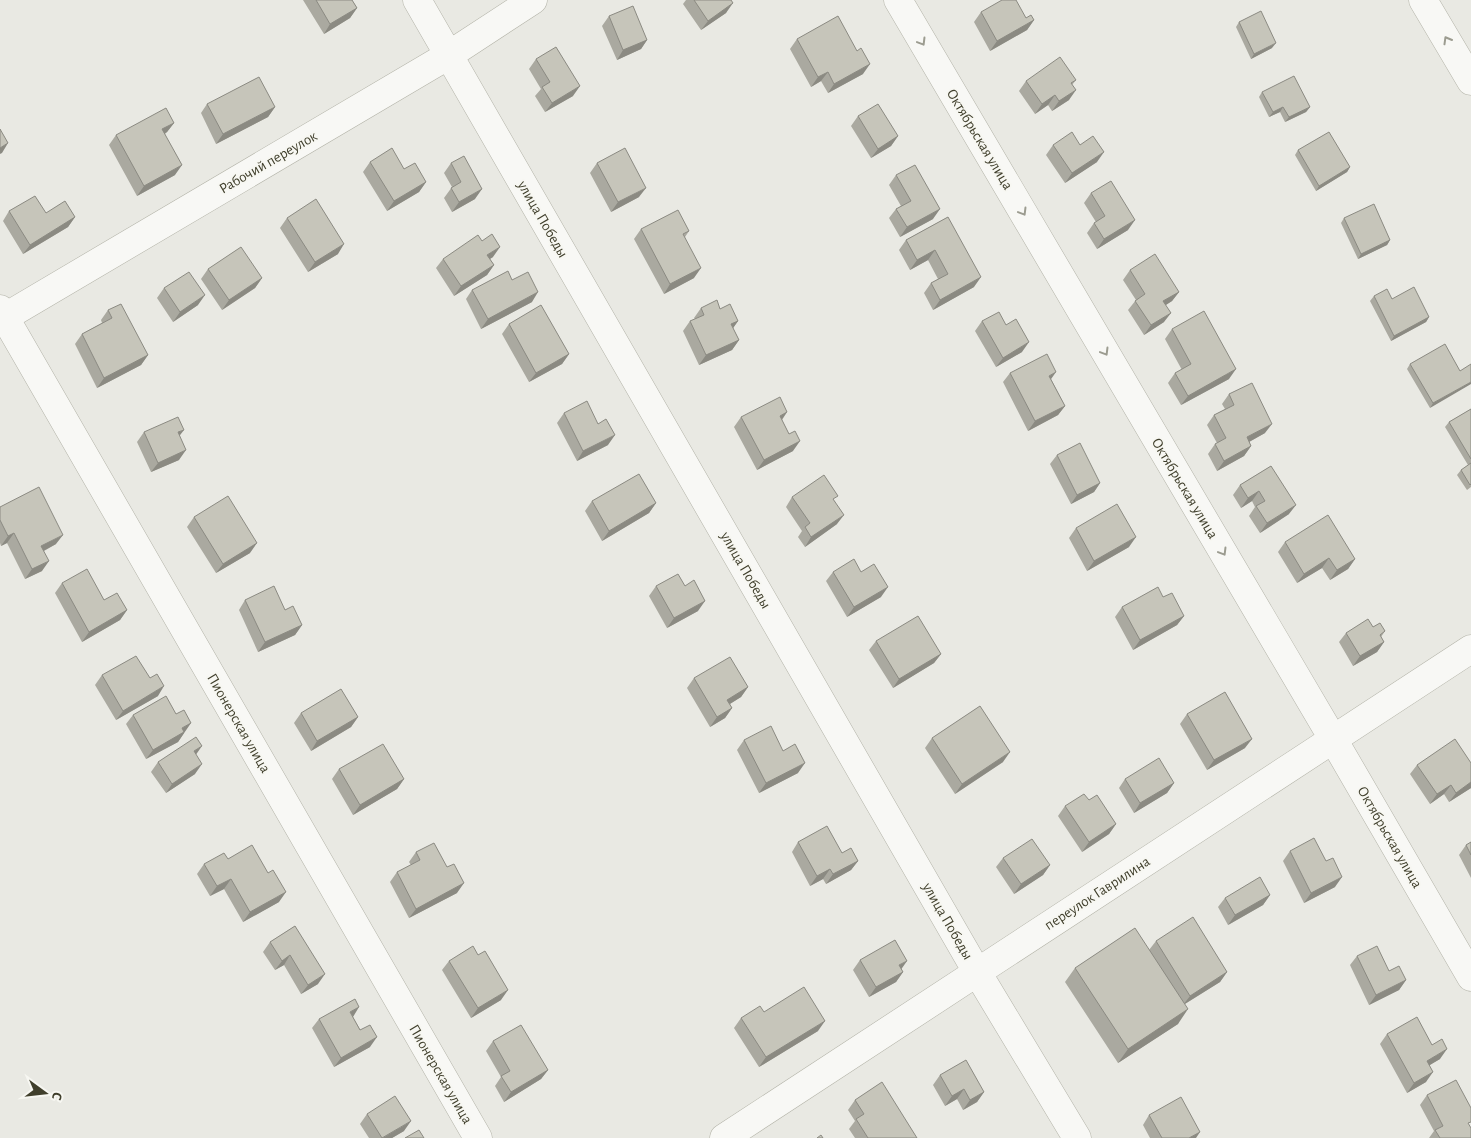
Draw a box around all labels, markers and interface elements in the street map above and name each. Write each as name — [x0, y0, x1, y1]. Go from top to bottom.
one-way arrow — [916, 37, 926, 46]
one-way arrow — [1444, 37, 1454, 46]
street label: Октябрьская улица — [944, 86, 1016, 192]
street label: Рабочий переулок — [217, 128, 320, 197]
street label: улица Победы — [514, 177, 571, 260]
one-way arrow — [1016, 207, 1026, 216]
one-way arrow — [1099, 347, 1109, 356]
street label: Октябрьская улица — [1149, 435, 1221, 541]
street label: улица Победы — [717, 528, 774, 611]
one-way arrow — [1217, 547, 1227, 556]
street label: Пионерская улица — [204, 671, 273, 776]
street label: Октябрьская улица — [1354, 784, 1425, 891]
street label: переулок Гаврилина — [1042, 854, 1153, 933]
street label: улица Победы — [919, 879, 976, 962]
street label: Пионерская улица — [406, 1022, 475, 1127]
north arrow — [20, 1068, 70, 1118]
text: С — [49, 1091, 64, 1102]

